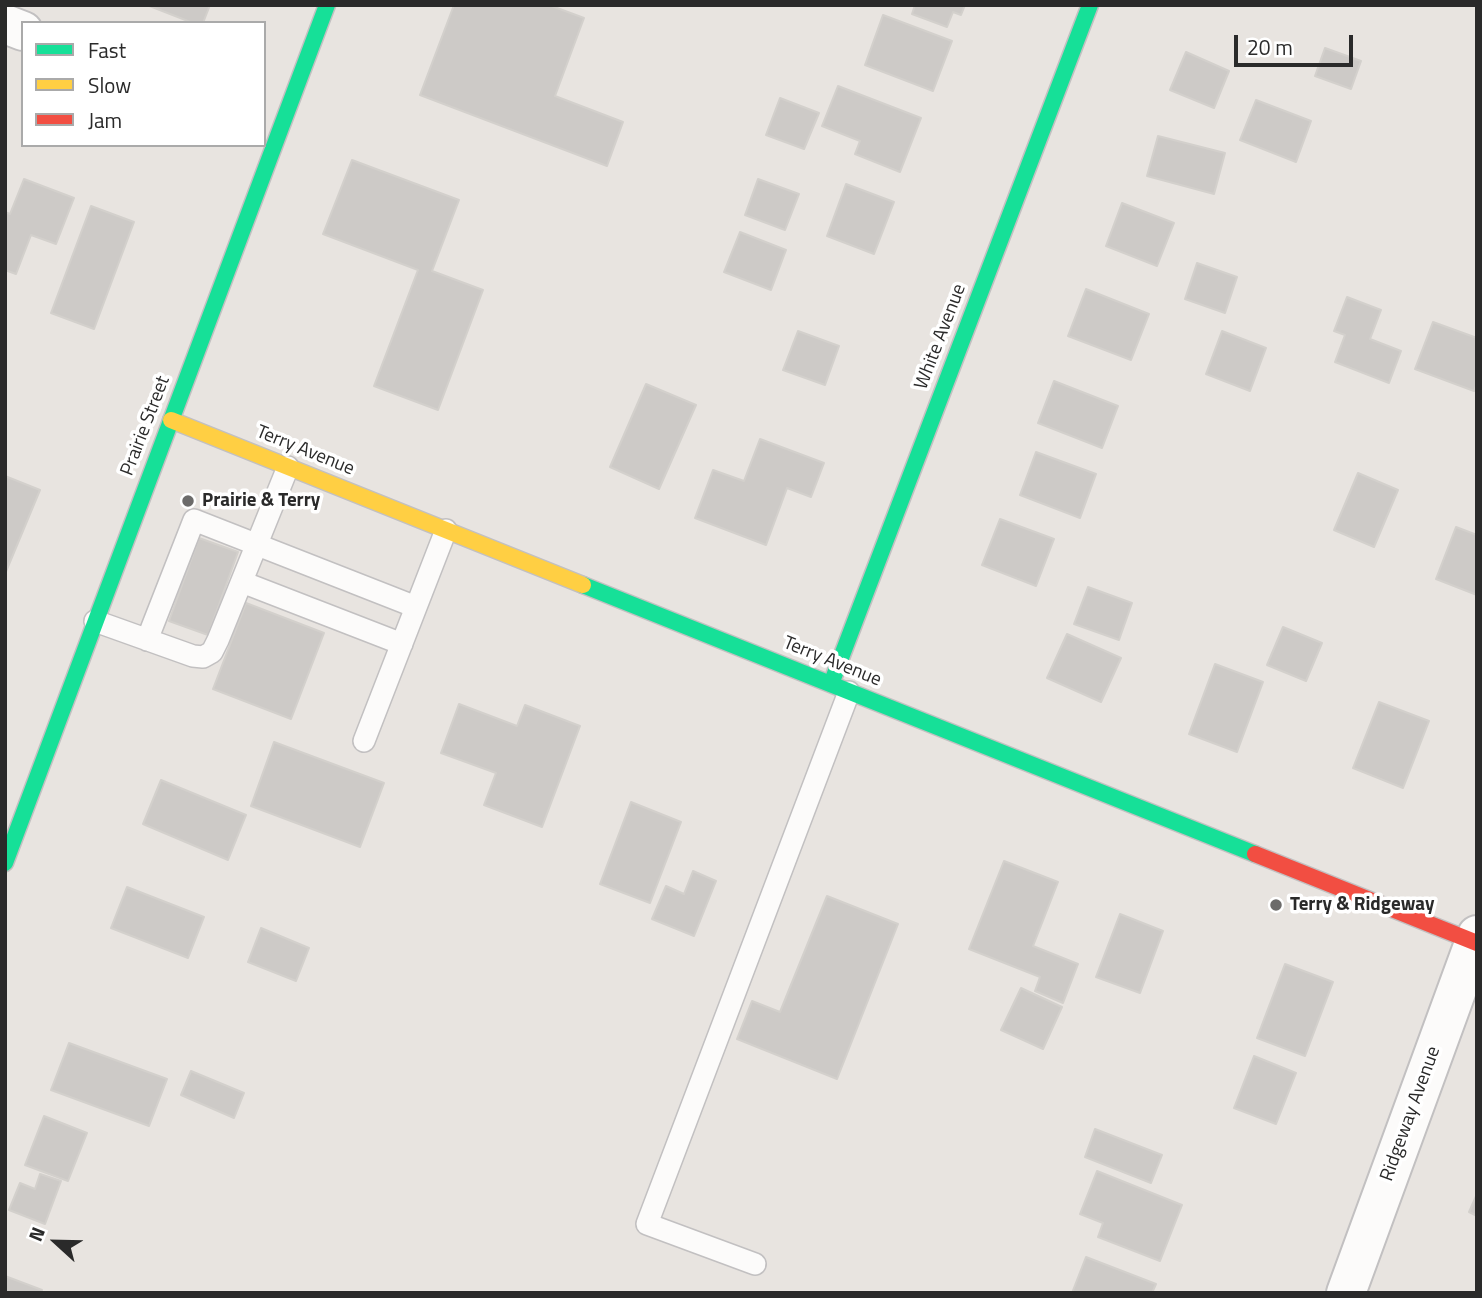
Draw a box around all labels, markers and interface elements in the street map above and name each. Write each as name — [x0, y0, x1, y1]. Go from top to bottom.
legend — [21, 21, 266, 147]
scale bar — [1237, 21, 1356, 65]
text: 20 m — [1247, 31, 1293, 63]
text: Fast — [88, 34, 126, 66]
text: Slow — [88, 69, 131, 101]
text: Jam — [88, 104, 122, 136]
street label: White Avenue — [910, 281, 972, 393]
street label: Prairie Street — [117, 373, 175, 479]
street label: Terry Avenue — [253, 421, 357, 481]
place label: Prairie & Terry — [202, 490, 320, 512]
marker: Prairie & Terry — [180, 493, 196, 509]
street label: Terry Avenue — [780, 632, 884, 692]
place label: Terry & Ridgeway — [1290, 894, 1434, 916]
marker: Terry & Ridgeway — [1268, 897, 1284, 913]
street label: Ridgeway Avenue — [1376, 1043, 1446, 1185]
north arrow — [21, 1207, 91, 1277]
text: N — [20, 1222, 52, 1245]

